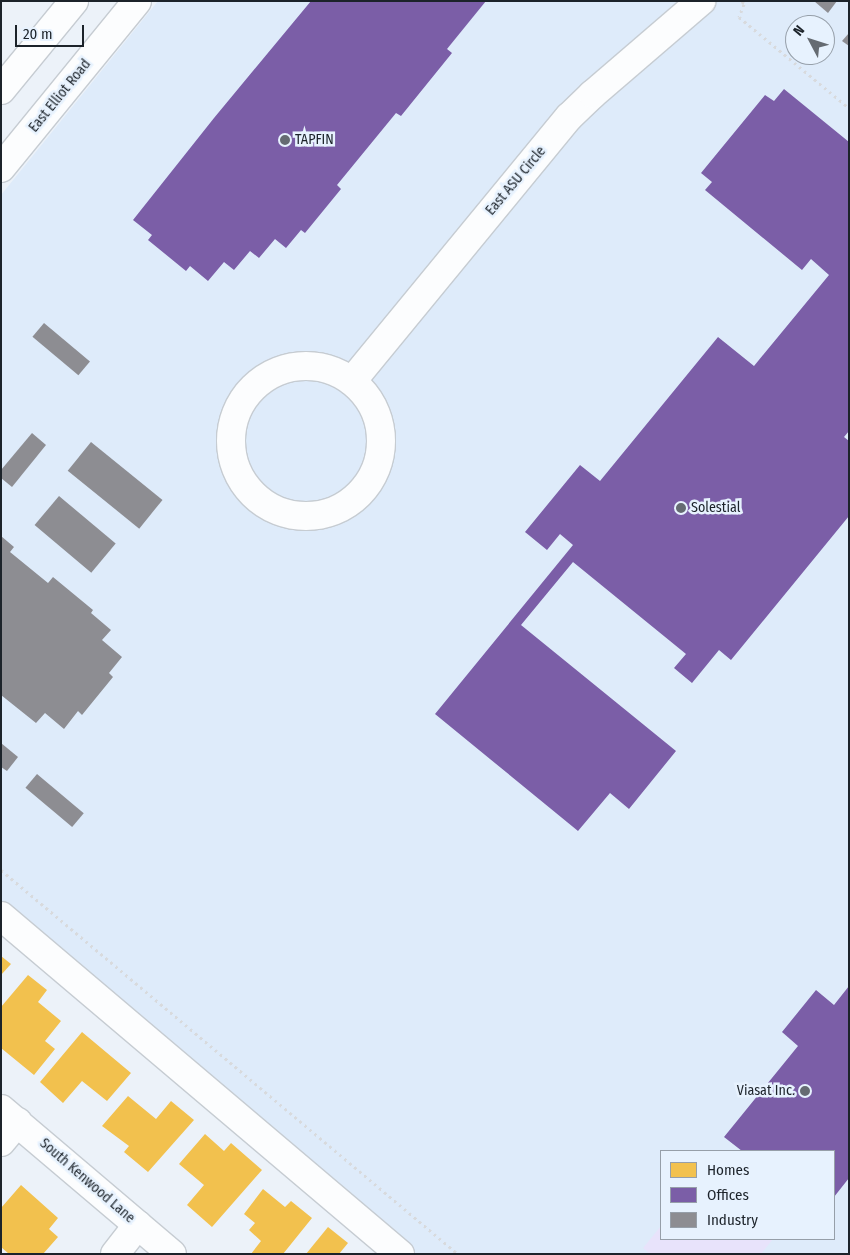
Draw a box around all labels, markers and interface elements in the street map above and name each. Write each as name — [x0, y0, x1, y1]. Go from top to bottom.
scale bar — [18, 15, 86, 47]
north arrow — [785, 15, 835, 65]
text: N — [790, 22, 808, 39]
text: 20 m — [23, 25, 53, 43]
street label: East Elliot Road — [26, 56, 94, 136]
place label: TAPFIN — [295, 132, 334, 148]
marker: TAPFIN — [279, 134, 291, 146]
street label: East ASU Circle — [482, 143, 550, 219]
place label: Solestial — [691, 500, 740, 516]
marker: Solestial — [675, 502, 687, 514]
place label: Viasat Inc. — [737, 1083, 795, 1099]
marker: Viasat Inc. — [799, 1085, 811, 1097]
street label: South Kenwood Lane — [36, 1135, 138, 1227]
legend — [660, 1150, 835, 1240]
text: Homes — [707, 1161, 749, 1179]
text: Offices — [707, 1186, 749, 1204]
text: Industry — [707, 1211, 758, 1229]

